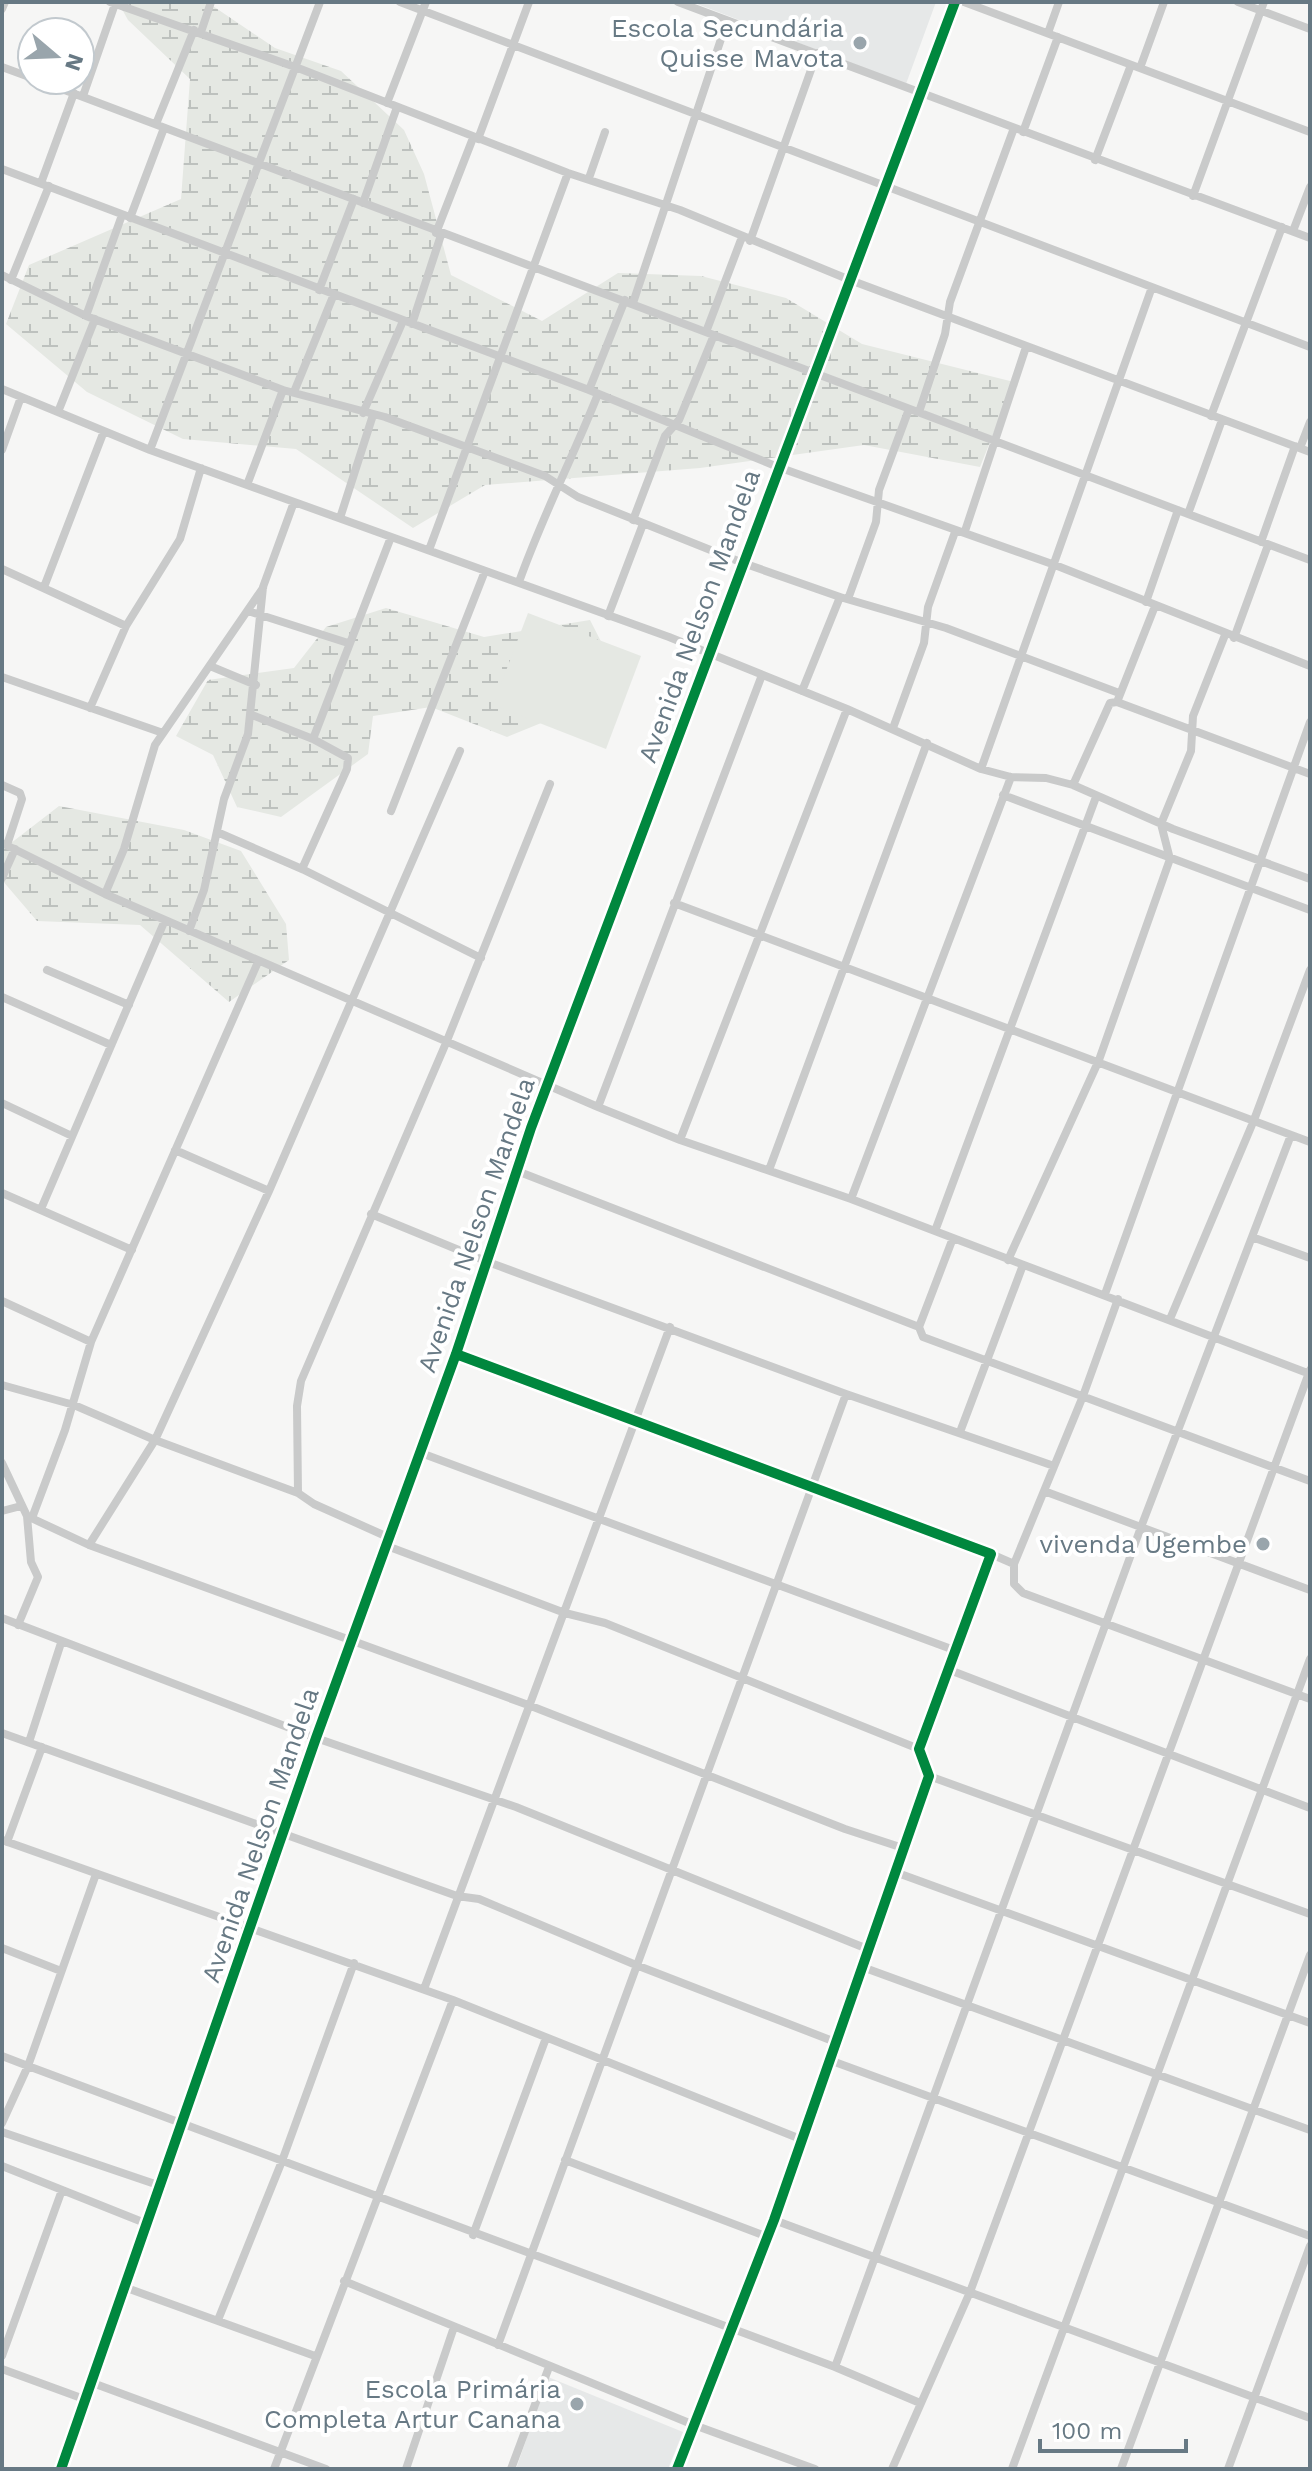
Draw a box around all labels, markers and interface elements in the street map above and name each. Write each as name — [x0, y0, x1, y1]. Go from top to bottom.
place label: Escola Secundária Quisse Mavota — [611, 13, 844, 73]
north arrow — [16, 16, 96, 96]
marker: Escola Secundária Quisse Mavota — [851, 34, 869, 52]
text: N — [60, 51, 89, 74]
street label: Avenida Nelson Mandela — [632, 465, 766, 767]
street label: Avenida Nelson Mandela — [411, 1073, 541, 1376]
place label: vivenda Ugembe — [1040, 1529, 1247, 1559]
marker: vivenda Ugembe — [1254, 1535, 1272, 1553]
street label: Avenida Nelson Mandela — [195, 1683, 325, 1986]
place label: Escola Primária Completa Artur Canana — [264, 2374, 561, 2434]
marker: Escola Primária Completa Artur Canana — [568, 2395, 586, 2413]
scale bar — [1040, 2403, 1186, 2453]
text: 100 m — [1052, 2417, 1122, 2445]

